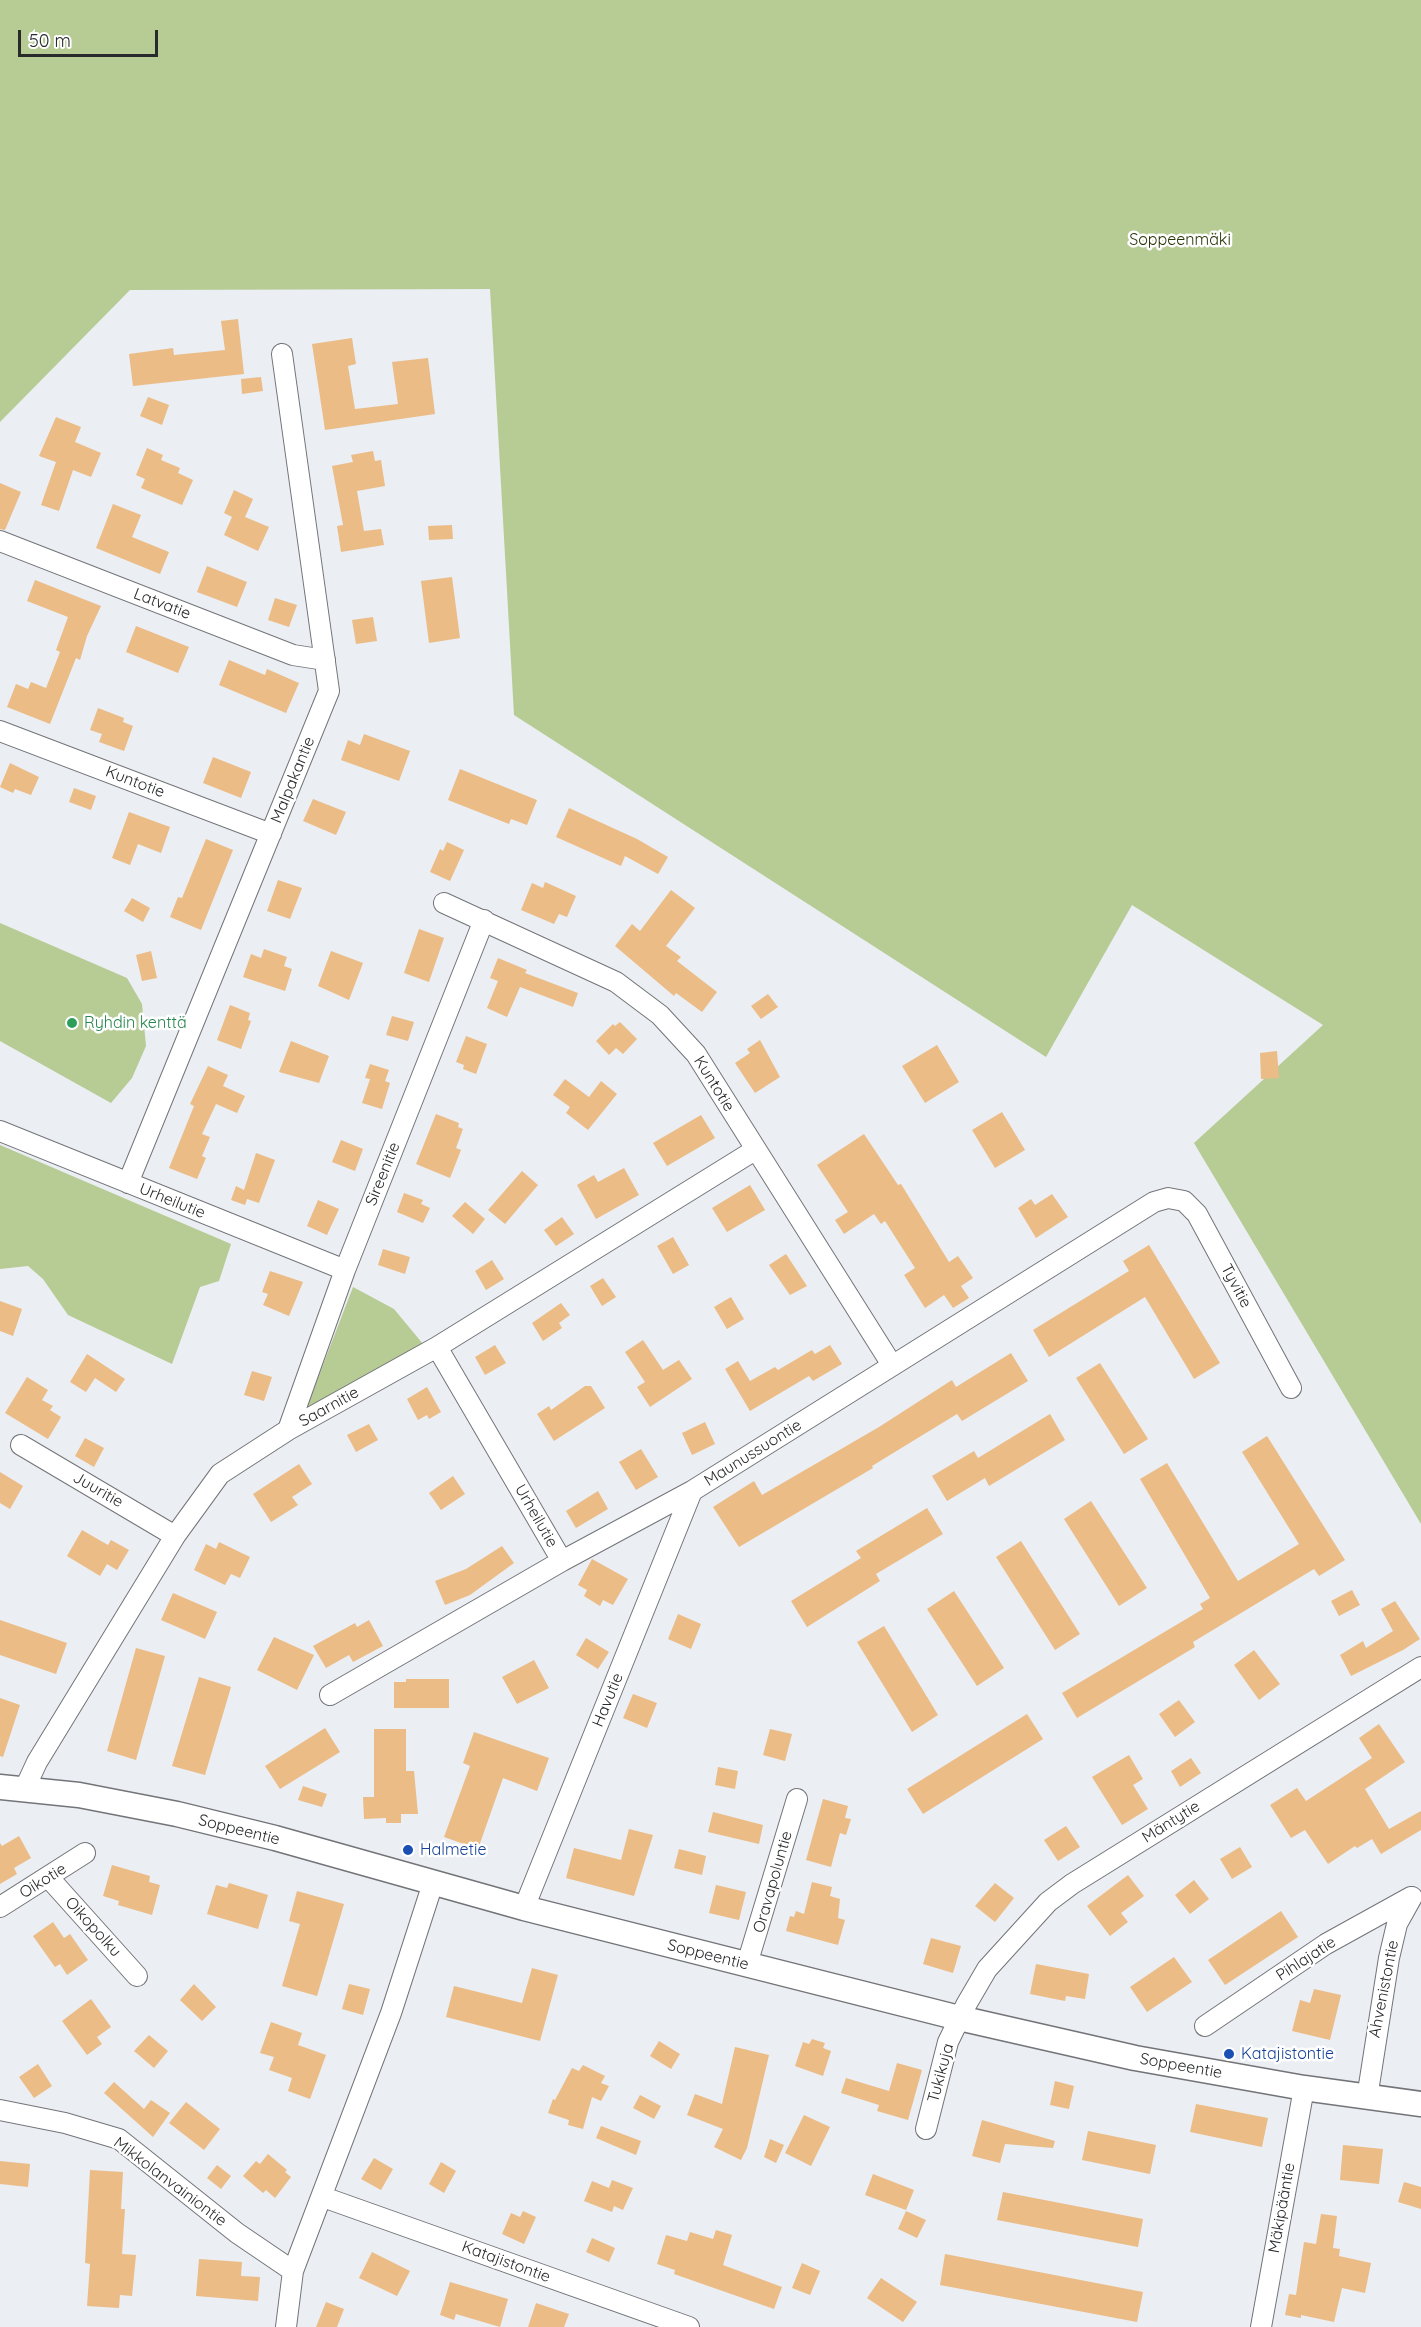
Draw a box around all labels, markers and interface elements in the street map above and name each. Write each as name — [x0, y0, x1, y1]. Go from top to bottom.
scale bar — [21, 18, 160, 56]
text: 50 m — [29, 29, 71, 52]
park label: Soppeenmäki — [1129, 230, 1231, 250]
street label: Latvatie — [131, 584, 193, 624]
street label: Malpakantie — [267, 734, 319, 826]
street label: Kuntotie — [103, 762, 167, 802]
place label: Ryhdin kenttä — [84, 1013, 187, 1033]
marker: Ryhdin kenttä — [65, 1016, 79, 1030]
street label: Kuntotie — [689, 1053, 739, 1115]
street label: Sireenitie — [362, 1139, 404, 1209]
street label: Urheilutie — [136, 1179, 208, 1223]
street label: Tyvitie — [1216, 1261, 1256, 1311]
street label: Saarnitie — [296, 1383, 362, 1431]
street label: Maunussuontie — [701, 1415, 805, 1491]
street label: Juuritie — [69, 1468, 127, 1512]
street label: Urheilutie — [510, 1481, 562, 1551]
street label: Havutie — [589, 1670, 627, 1730]
street label: Mäntytie — [1139, 1797, 1203, 1847]
street label: Soppeentie — [196, 1811, 282, 1849]
street label: Oravapoluntie — [749, 1829, 797, 1935]
place label: Halmetie — [420, 1840, 486, 1860]
marker: Halmetie — [401, 1843, 415, 1857]
street label: Oikotie — [16, 1859, 70, 1903]
street label: Oikopolku — [61, 1893, 125, 1961]
street label: Pihlajatie — [1273, 1933, 1339, 1985]
street label: Soppeentie — [665, 1936, 751, 1974]
street label: Ahvenistontie — [1365, 1939, 1403, 2039]
street label: Tukikuja — [924, 2041, 958, 2105]
place label: Katajistontie — [1241, 2044, 1334, 2064]
marker: Katajistontie — [1222, 2047, 1236, 2061]
street label: Soppeentie — [1138, 2049, 1224, 2083]
street label: Mikkolanvainiontie — [110, 2133, 230, 2231]
street label: Mäkipääntie — [1265, 2161, 1299, 2255]
street label: Katajistontie — [459, 2237, 553, 2287]

